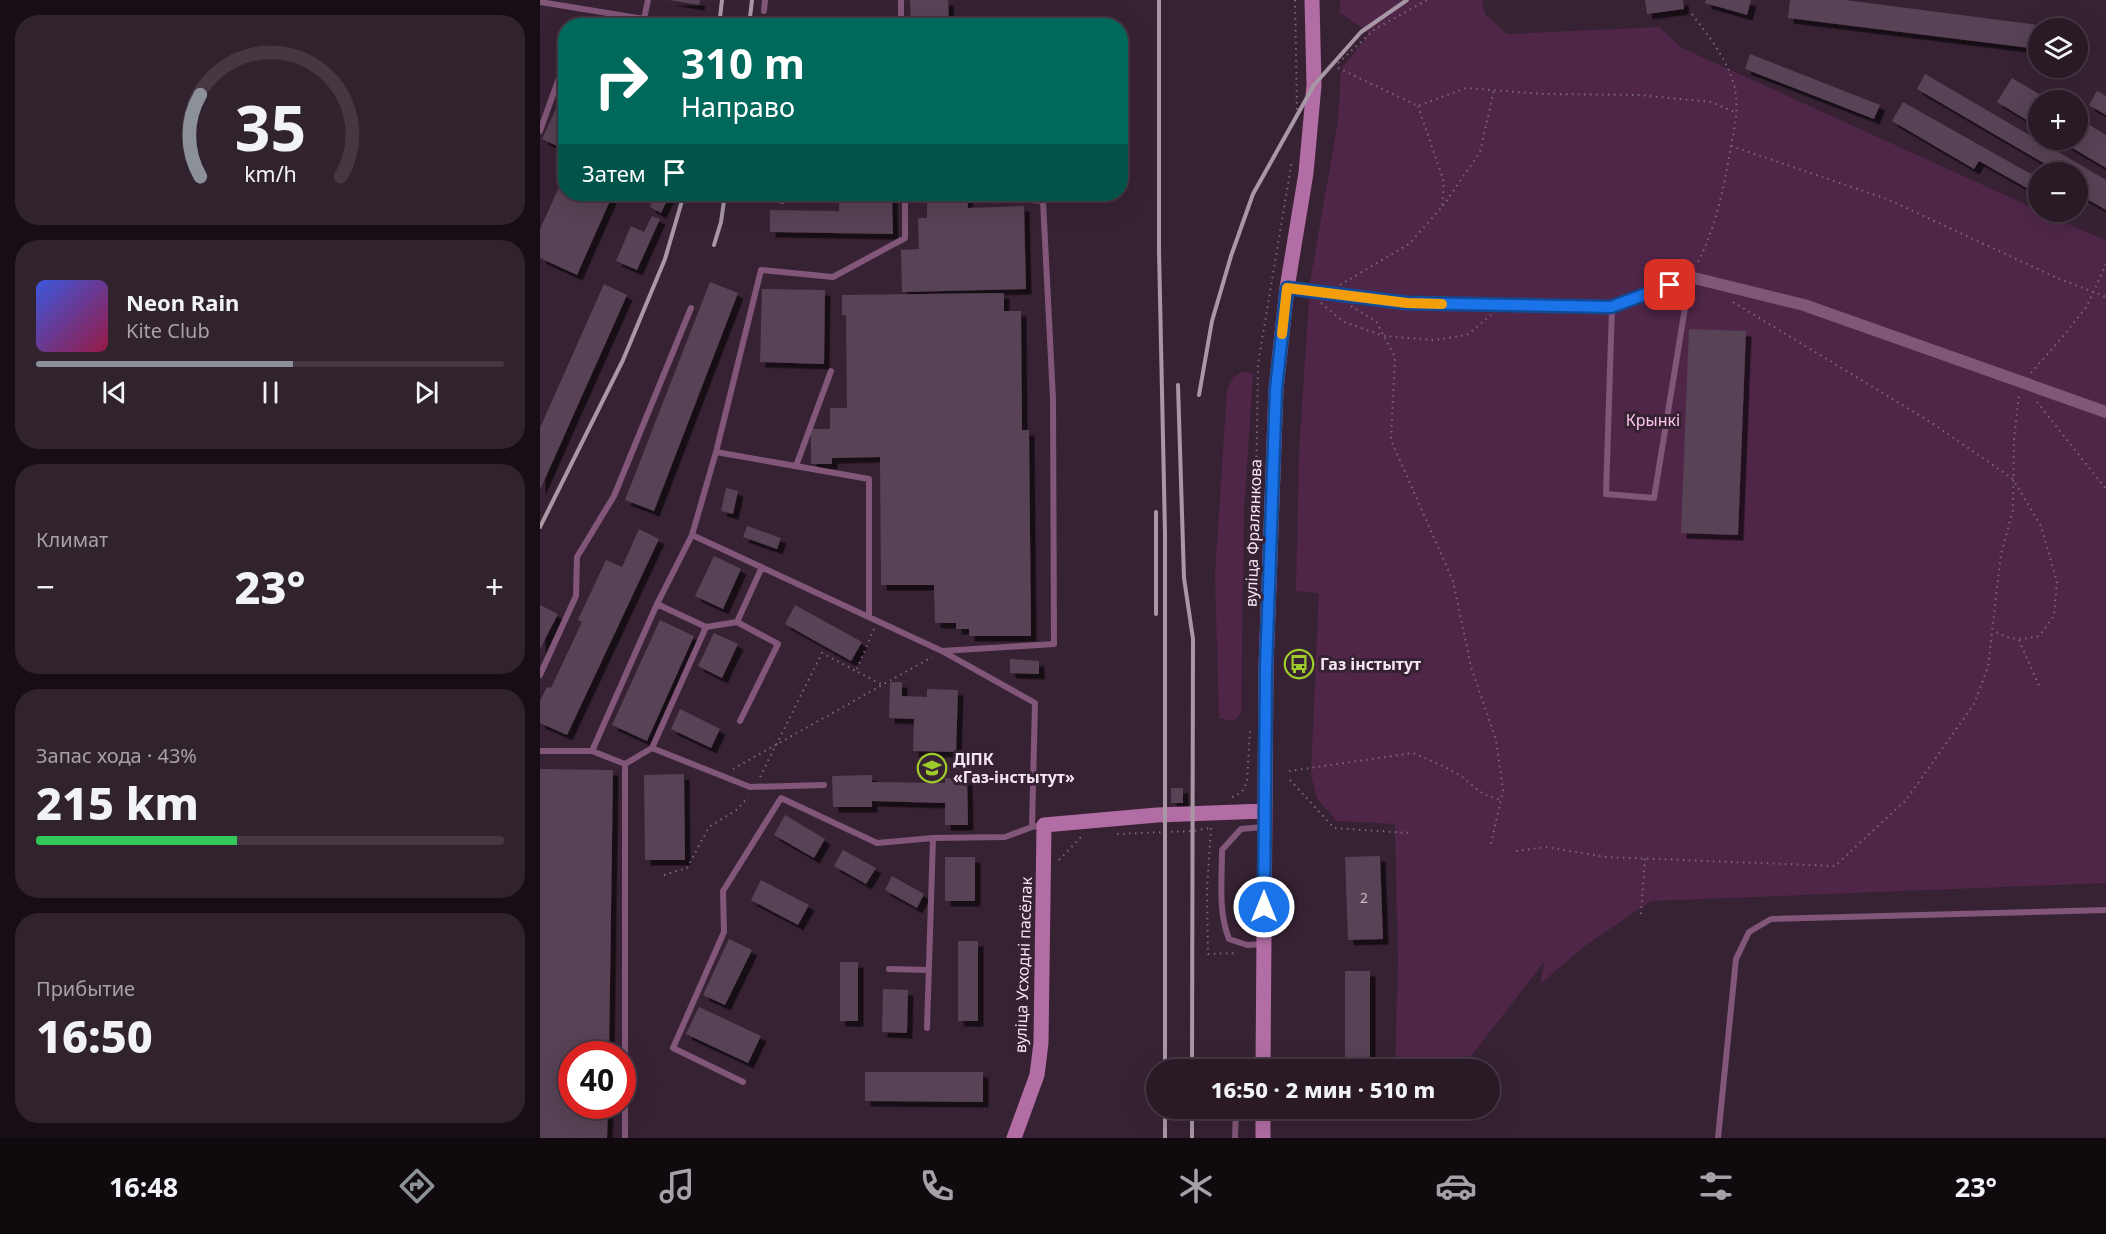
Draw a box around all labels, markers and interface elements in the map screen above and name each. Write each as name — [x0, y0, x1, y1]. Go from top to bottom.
map controls — [2028, 18, 2088, 222]
button: layers — [2028, 18, 2088, 78]
text: 310 m — [681, 34, 805, 91]
icon: right — [582, 42, 660, 120]
text: 35 — [234, 84, 306, 169]
text: Направо — [681, 88, 795, 125]
button: + — [2028, 90, 2088, 150]
icon: arrive — [658, 156, 691, 189]
text: Затем — [582, 158, 646, 188]
text: km/h — [244, 159, 296, 188]
button: − — [2028, 162, 2088, 222]
pin — [1644, 259, 1695, 310]
icon: arrive — [1653, 268, 1686, 301]
text: Neon Rain — [126, 287, 239, 317]
text: Kite Club — [126, 317, 210, 344]
icon: previous — [98, 376, 131, 409]
icon: pause — [254, 376, 287, 409]
icon: next — [410, 376, 443, 409]
park label: Крынкі — [1626, 409, 1680, 431]
street label: вуліца Фралянкова — [1239, 458, 1267, 608]
text: Климат — [36, 526, 108, 553]
text: 23° — [234, 556, 306, 617]
text: − — [36, 564, 55, 609]
text: + — [485, 564, 504, 609]
bus stop icon: Газ інстытут — [1283, 648, 1315, 680]
place label: Газ інстытут — [1320, 653, 1421, 675]
text: Запас хода · 43% — [36, 742, 197, 769]
place label: ДІПК «Газ-інстытут» — [953, 748, 1075, 788]
school or university icon: ДІПК «Газ-інстытут» — [916, 752, 948, 784]
text: 215 km — [36, 772, 199, 833]
position arrow — [1232, 875, 1296, 939]
street label: вуліца Усходні пасёлак — [1009, 876, 1037, 1053]
house number: 2 — [1360, 888, 1368, 907]
text: Прибытие — [36, 975, 135, 1002]
text: 16:50 — [36, 1005, 153, 1066]
speed limit sign: 40 — [558, 1041, 636, 1119]
text: 16:50 · 2 мин · 510 m — [1211, 1074, 1435, 1104]
icon: directions — [396, 1165, 438, 1207]
icon: music — [656, 1165, 698, 1207]
icon: phone — [916, 1165, 958, 1207]
icon: climate — [1175, 1165, 1217, 1207]
icon: car — [1435, 1165, 1477, 1207]
icon: filters — [1695, 1165, 1737, 1207]
text: 16:48 — [109, 1168, 178, 1205]
text: 23° — [1955, 1168, 1997, 1205]

